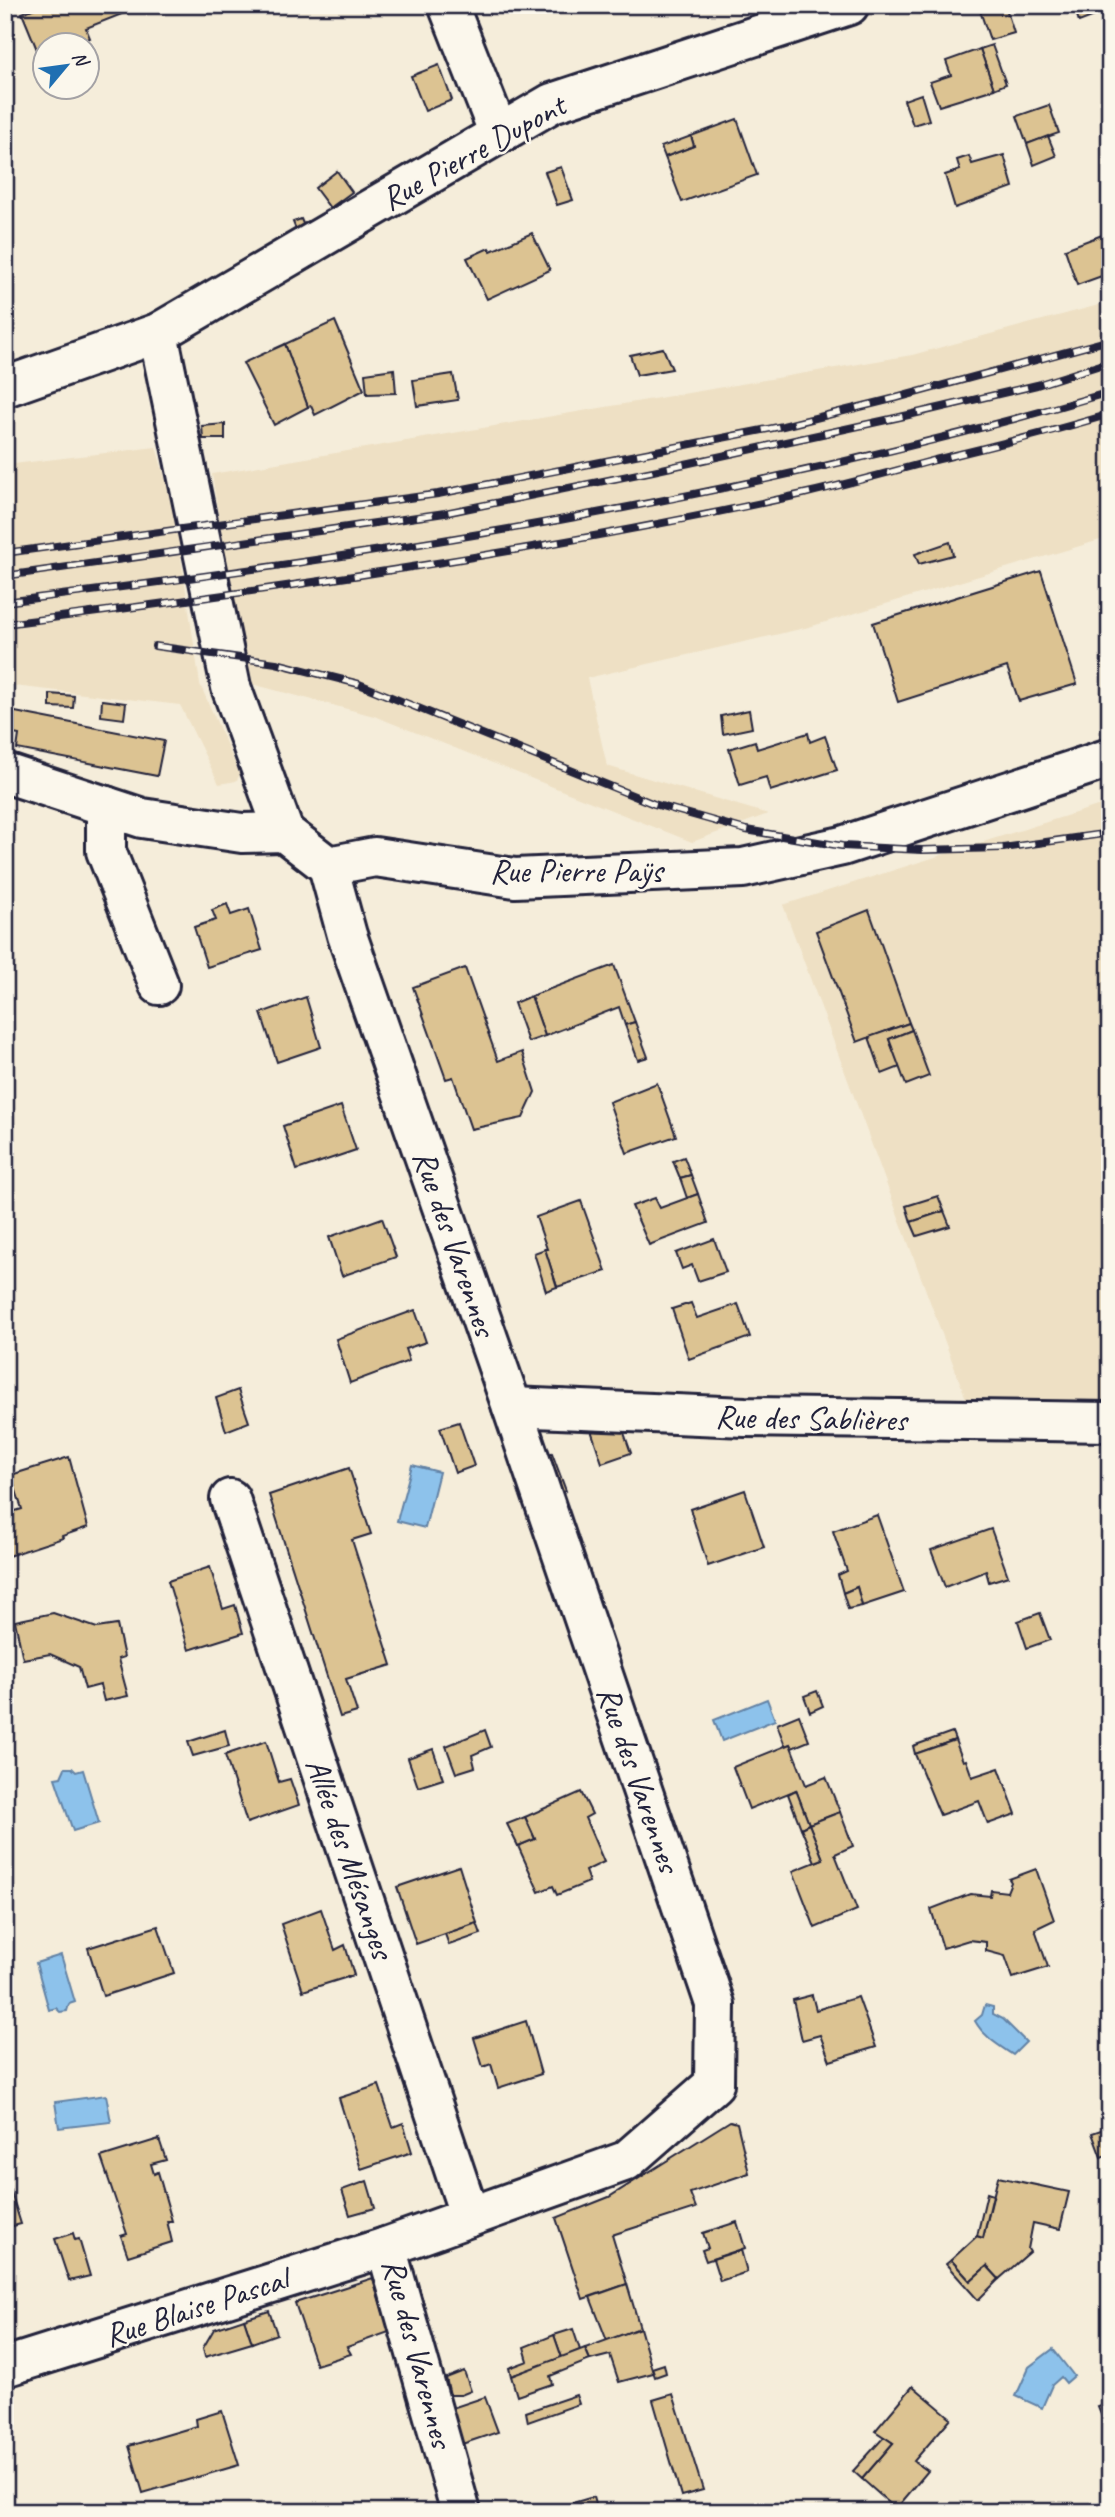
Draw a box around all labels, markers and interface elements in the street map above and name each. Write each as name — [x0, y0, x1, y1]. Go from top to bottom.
north arrow — [32, 32, 102, 102]
text: N — [67, 47, 95, 72]
street label: Rue Pierre Dupont — [374, 83, 575, 220]
street label: Rue Pierre Paÿs — [490, 850, 665, 892]
street label: Rue des Varennes — [404, 1145, 507, 1344]
street label: Rue des Sablières — [715, 1395, 910, 1441]
street label: Rue des Varennes — [588, 1681, 691, 1880]
street label: Allée des Mésanges — [296, 1752, 405, 1966]
street label: Rue des Varennes — [373, 2254, 464, 2455]
street label: Rue Blaise Pascal — [99, 2256, 298, 2356]

